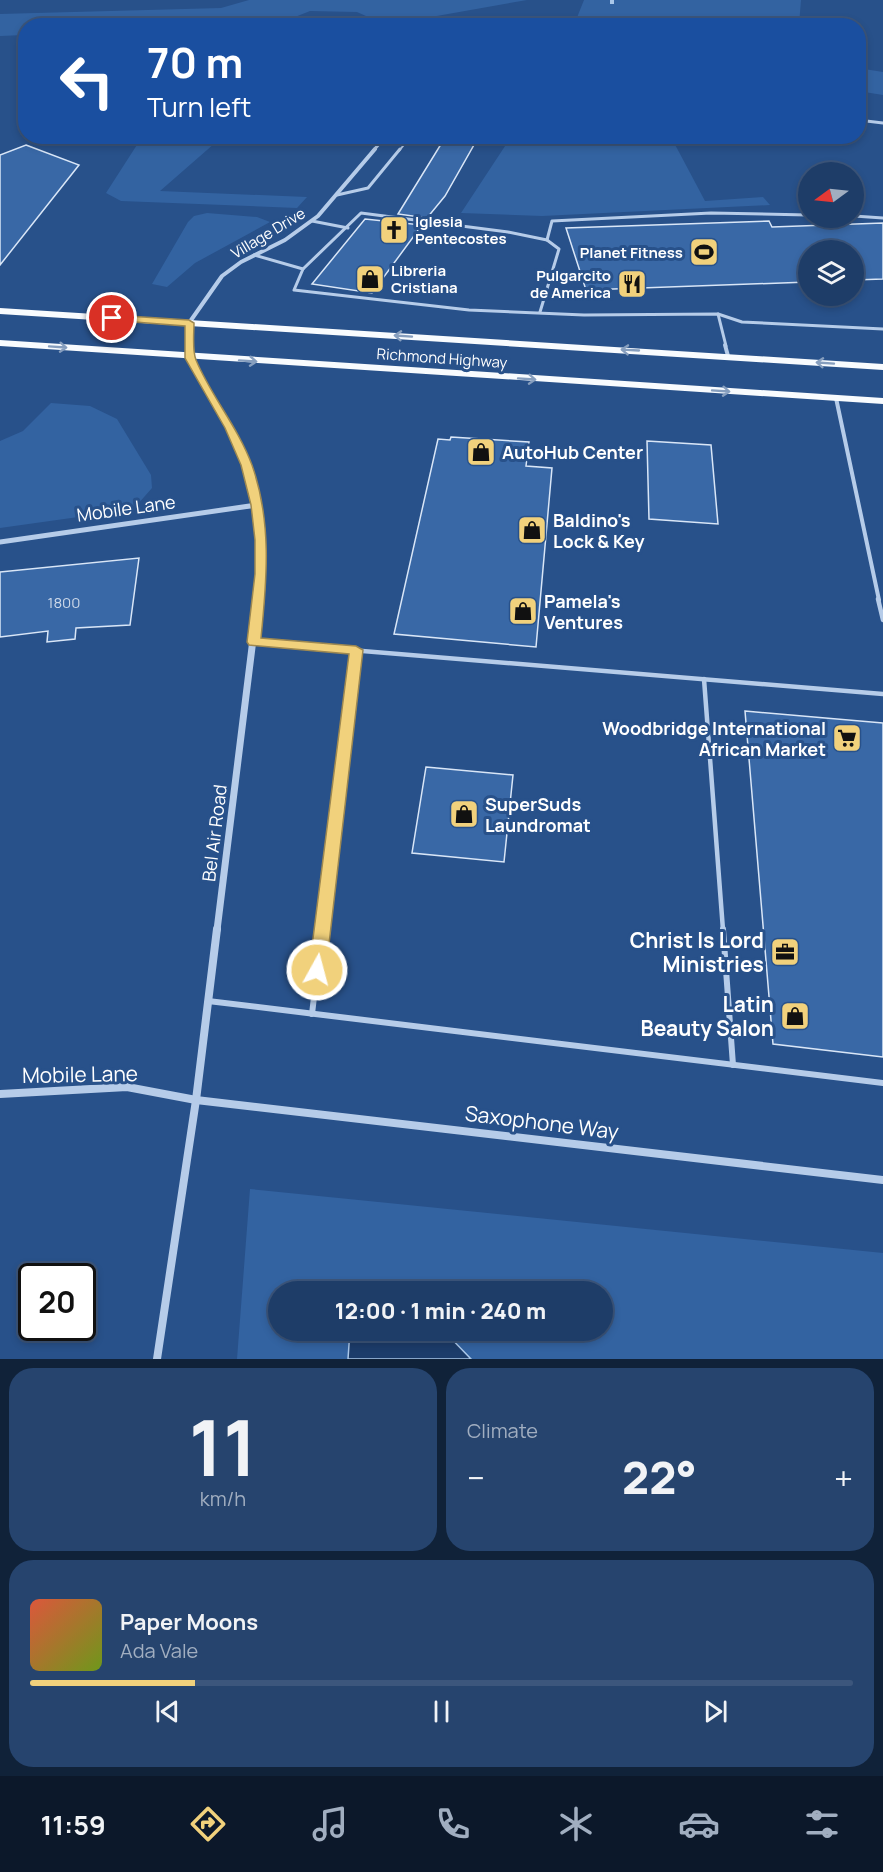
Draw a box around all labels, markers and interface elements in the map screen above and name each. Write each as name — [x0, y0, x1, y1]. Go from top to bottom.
text: 70 m — [147, 33, 243, 91]
icon: left — [48, 42, 126, 120]
text: Turn left — [147, 88, 251, 125]
north arrow — [798, 162, 864, 228]
map controls — [798, 162, 864, 306]
street label: Village Drive — [227, 202, 309, 263]
place label: Iglesia Pentecostes — [415, 211, 507, 249]
church icon: Iglesia Pentecostes — [378, 214, 410, 246]
sports icon: Planet Fitness — [688, 236, 720, 268]
button: layers — [798, 240, 864, 306]
place label: Planet Fitness — [580, 242, 683, 263]
place label: Libreria Cristiana — [391, 260, 458, 298]
shop icon: Libreria Cristiana — [354, 263, 386, 295]
place label: Pulgarcito de America — [530, 265, 611, 303]
restaurant icon: Pulgarcito de America — [616, 268, 648, 300]
pin — [86, 292, 137, 343]
icon: arrive — [95, 301, 128, 334]
one-way arrow — [394, 331, 414, 342]
one-way arrow — [48, 342, 68, 353]
street label: Richmond Highway — [376, 343, 508, 373]
one-way arrow — [621, 345, 641, 356]
one-way arrow — [238, 356, 258, 367]
one-way arrow — [815, 357, 835, 368]
one-way arrow — [516, 373, 536, 384]
one-way arrow — [711, 385, 731, 396]
shop icon: AutoHub Center — [465, 436, 497, 468]
place label: AutoHub Center — [502, 440, 643, 464]
street label: Mobile Lane — [75, 489, 177, 527]
place label: Baldino's Lock & Key — [553, 508, 645, 553]
shop icon: Baldino's Lock & Key — [516, 514, 548, 546]
place label: Pamela's Ventures — [544, 589, 623, 634]
house number: 1800 — [48, 592, 80, 613]
shop icon: Pamela's Ventures — [507, 595, 539, 627]
place label: Woodbridge International African Market — [602, 716, 826, 761]
supermarket icon: Woodbridge International African Market — [831, 722, 863, 754]
street label: Bel Air Road — [196, 783, 232, 883]
place label: SuperSuds Laundromat — [485, 792, 591, 837]
shop icon: SuperSuds Laundromat — [448, 798, 480, 830]
place label: Christ Is Lord Ministries — [630, 926, 764, 978]
office icon: Christ Is Lord Ministries — [769, 936, 801, 968]
position arrow — [285, 938, 349, 1002]
place label: Latin Beauty Salon — [640, 990, 774, 1042]
shop icon: Latin Beauty Salon — [779, 1000, 811, 1032]
street label: Mobile Lane — [22, 1059, 138, 1089]
street label: Saxophone Way — [464, 1099, 620, 1145]
speed limit sign: 20 — [18, 1263, 96, 1341]
text: 12:00 · 1 min · 240 m — [335, 1296, 546, 1326]
text: 11 — [189, 1393, 257, 1499]
text: Climate — [467, 1417, 538, 1444]
text: 22° — [622, 1446, 697, 1508]
text: − — [467, 1455, 485, 1500]
text: + — [834, 1455, 853, 1500]
text: km/h — [200, 1485, 246, 1512]
text: Paper Moons — [120, 1607, 258, 1637]
text: Ada Vale — [120, 1637, 198, 1664]
icon: previous — [151, 1695, 184, 1728]
icon: pause — [425, 1695, 458, 1728]
icon: next — [699, 1695, 732, 1728]
icon: directions — [187, 1803, 229, 1845]
icon: music — [309, 1803, 351, 1845]
icon: phone — [432, 1803, 474, 1845]
icon: climate — [555, 1803, 597, 1845]
icon: car — [678, 1803, 720, 1845]
icon: filters — [801, 1803, 843, 1845]
text: 11:59 — [40, 1806, 106, 1843]

